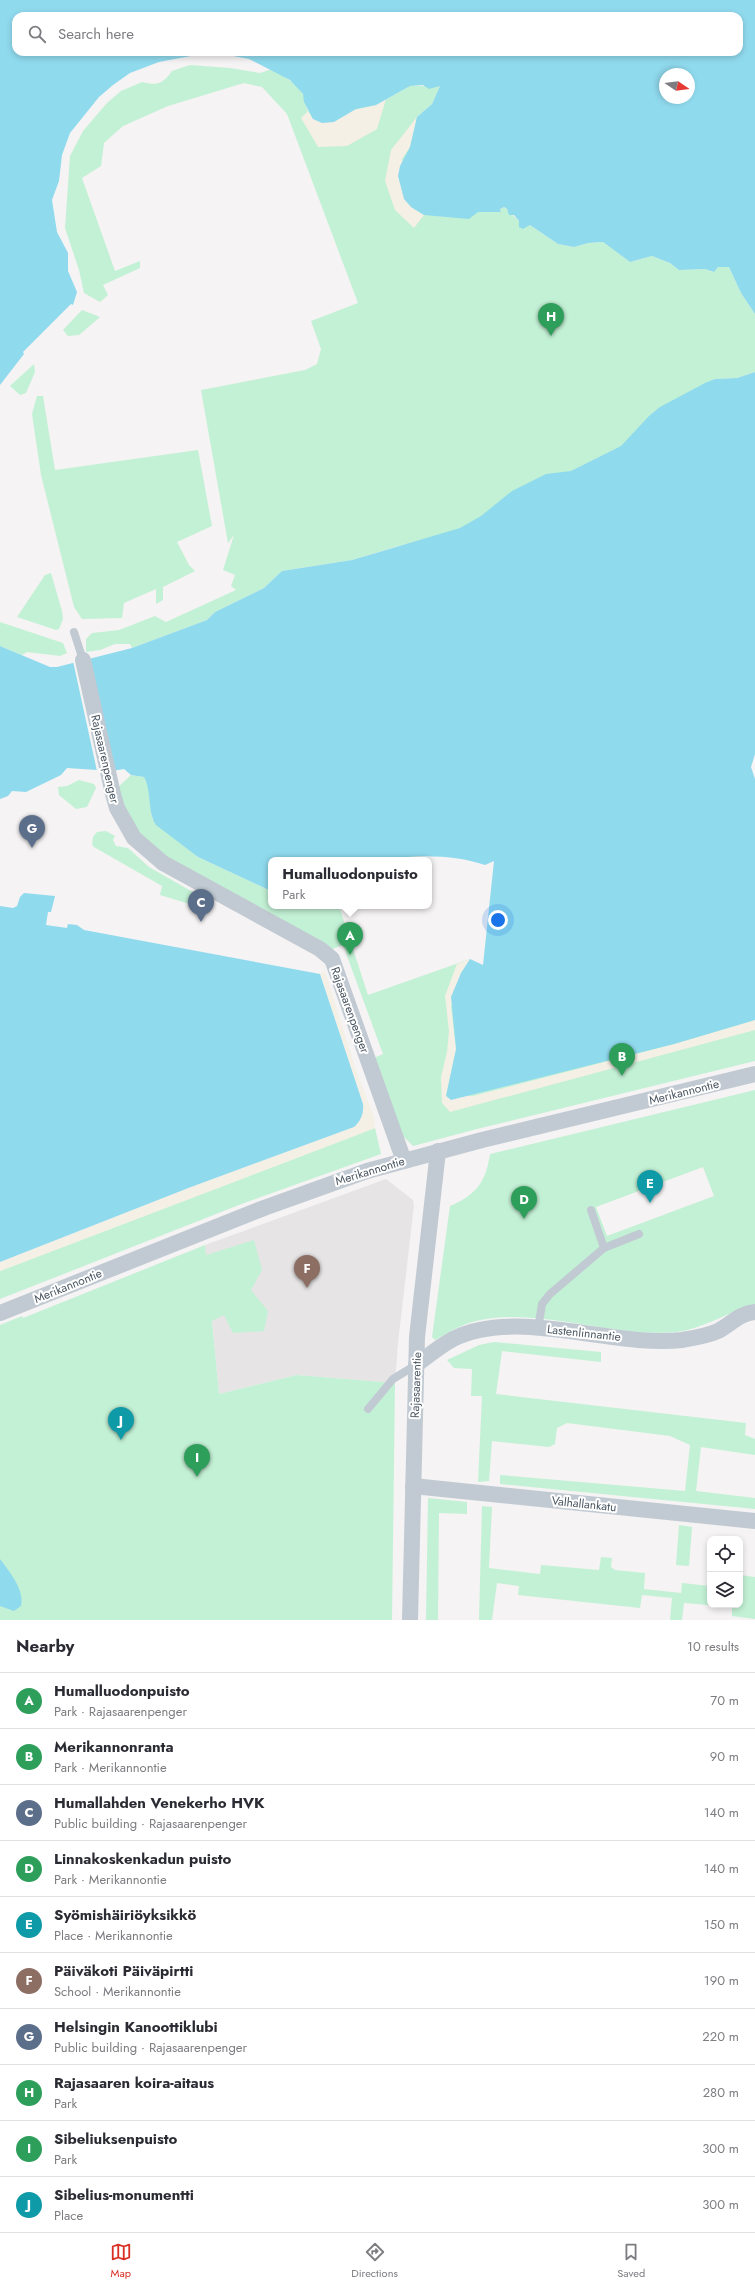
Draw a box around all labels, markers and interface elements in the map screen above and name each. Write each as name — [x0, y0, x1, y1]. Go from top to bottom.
search box — [12, 12, 743, 56]
icon: search — [26, 23, 48, 45]
text: Search here — [58, 23, 134, 45]
north arrow — [659, 68, 695, 104]
pin: H — [538, 303, 564, 336]
street label: Rajasaarenpenger — [86, 713, 124, 806]
pin: G — [19, 815, 45, 848]
popup — [268, 857, 432, 909]
text: Humalluodonpuisto — [282, 863, 418, 885]
text: Park — [282, 885, 305, 904]
pin: C — [188, 889, 214, 922]
your location — [488, 910, 508, 930]
pin: A — [337, 922, 363, 955]
street label: Rajasaarenpenger — [326, 964, 374, 1056]
pin: B — [609, 1043, 635, 1076]
street label: Merikannontie — [647, 1075, 721, 1109]
street label: Merikannontie — [333, 1152, 407, 1190]
pin: E — [637, 1170, 663, 1203]
pin: D — [511, 1186, 537, 1219]
pin: F — [294, 1255, 320, 1288]
street label: Merikannontie — [31, 1264, 105, 1308]
street label: Lastenlinnantie — [546, 1320, 622, 1346]
street label: Rajasaarentie — [406, 1352, 426, 1418]
pin: J — [108, 1407, 134, 1440]
pin: I — [184, 1444, 210, 1477]
street label: Valhallankatu — [551, 1492, 617, 1516]
map controls — [707, 1536, 743, 1608]
button: locate — [707, 1536, 743, 1572]
button: layers — [707, 1572, 743, 1608]
text: Nearby — [16, 1634, 74, 1658]
text: 10 results — [687, 1637, 739, 1656]
text: Humalluodonpuisto — [54, 1680, 190, 1702]
text: A — [24, 1691, 34, 1710]
text: 70 m — [710, 1691, 739, 1710]
text: Park · Rajasaarenpenger — [54, 1702, 187, 1721]
text: Merikannonranta — [54, 1736, 173, 1758]
text: B — [25, 1747, 33, 1766]
text: 90 m — [710, 1747, 739, 1766]
text: Park · Merikannontie — [54, 1758, 167, 1777]
text: Humallahden Venekerho HVK — [54, 1792, 265, 1814]
text: C — [24, 1803, 34, 1822]
text: 140 m — [704, 1803, 739, 1822]
text: Public building · Rajasaarenpenger — [54, 1814, 247, 1833]
text: Linnakoskenkadun puisto — [54, 1848, 231, 1870]
text: D — [24, 1859, 34, 1878]
text: 140 m — [704, 1859, 739, 1878]
text: Park · Merikannontie — [54, 1870, 167, 1889]
text: Syömishäiriöyksikkö — [54, 1904, 196, 1926]
text: E — [25, 1915, 33, 1934]
text: 150 m — [704, 1915, 739, 1934]
text: Place · Merikannontie — [54, 1926, 173, 1945]
text: Päiväkoti Päiväpirtti — [54, 1960, 193, 1982]
text: F — [25, 1971, 33, 1990]
text: 190 m — [704, 1971, 739, 1990]
text: School · Merikannontie — [54, 1982, 181, 2001]
text: Helsingin Kanoottiklubi — [54, 2016, 218, 2038]
text: G — [24, 2027, 34, 2046]
text: 220 m — [702, 2027, 739, 2046]
text: Public building · Rajasaarenpenger — [54, 2038, 247, 2057]
text: Rajasaaren koira-aitaus — [54, 2072, 214, 2094]
text: H — [24, 2083, 34, 2102]
text: 280 m — [703, 2083, 739, 2102]
text: Park — [54, 2094, 77, 2113]
text: Sibeliuksenpuisto — [54, 2128, 177, 2150]
text: I — [27, 2139, 31, 2158]
text: 300 m — [702, 2139, 739, 2158]
text: Park — [54, 2150, 77, 2169]
text: Sibelius-monumentti — [54, 2184, 194, 2206]
text: J — [27, 2195, 31, 2214]
text: 300 m — [702, 2195, 739, 2214]
text: Place — [54, 2206, 83, 2225]
tab: Map — [110, 2241, 132, 2281]
tab: Directions — [351, 2241, 398, 2281]
tab: Saved — [617, 2241, 645, 2281]

